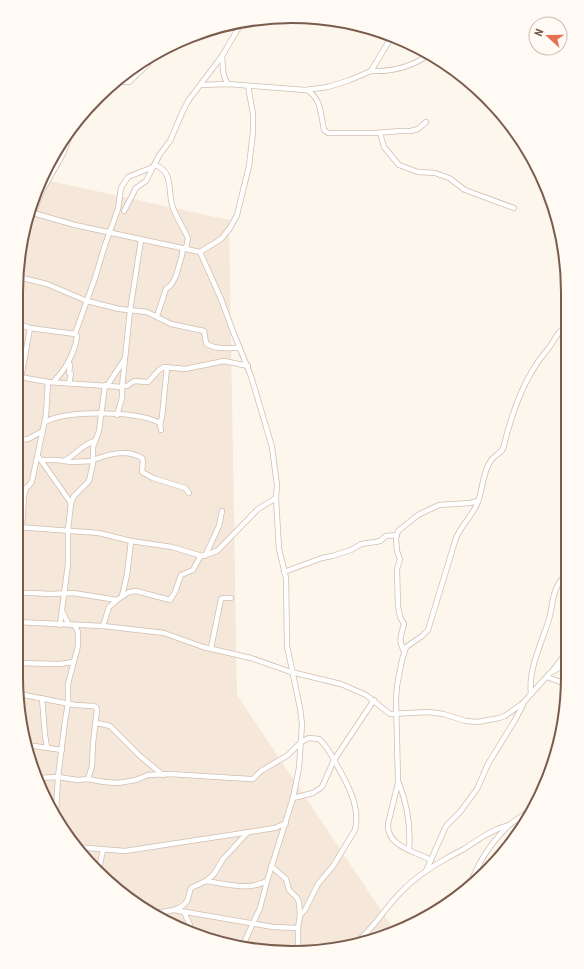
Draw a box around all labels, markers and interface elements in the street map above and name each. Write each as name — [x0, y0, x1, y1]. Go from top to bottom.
north arrow — [528, 16, 568, 56]
text: N — [532, 27, 546, 38]

